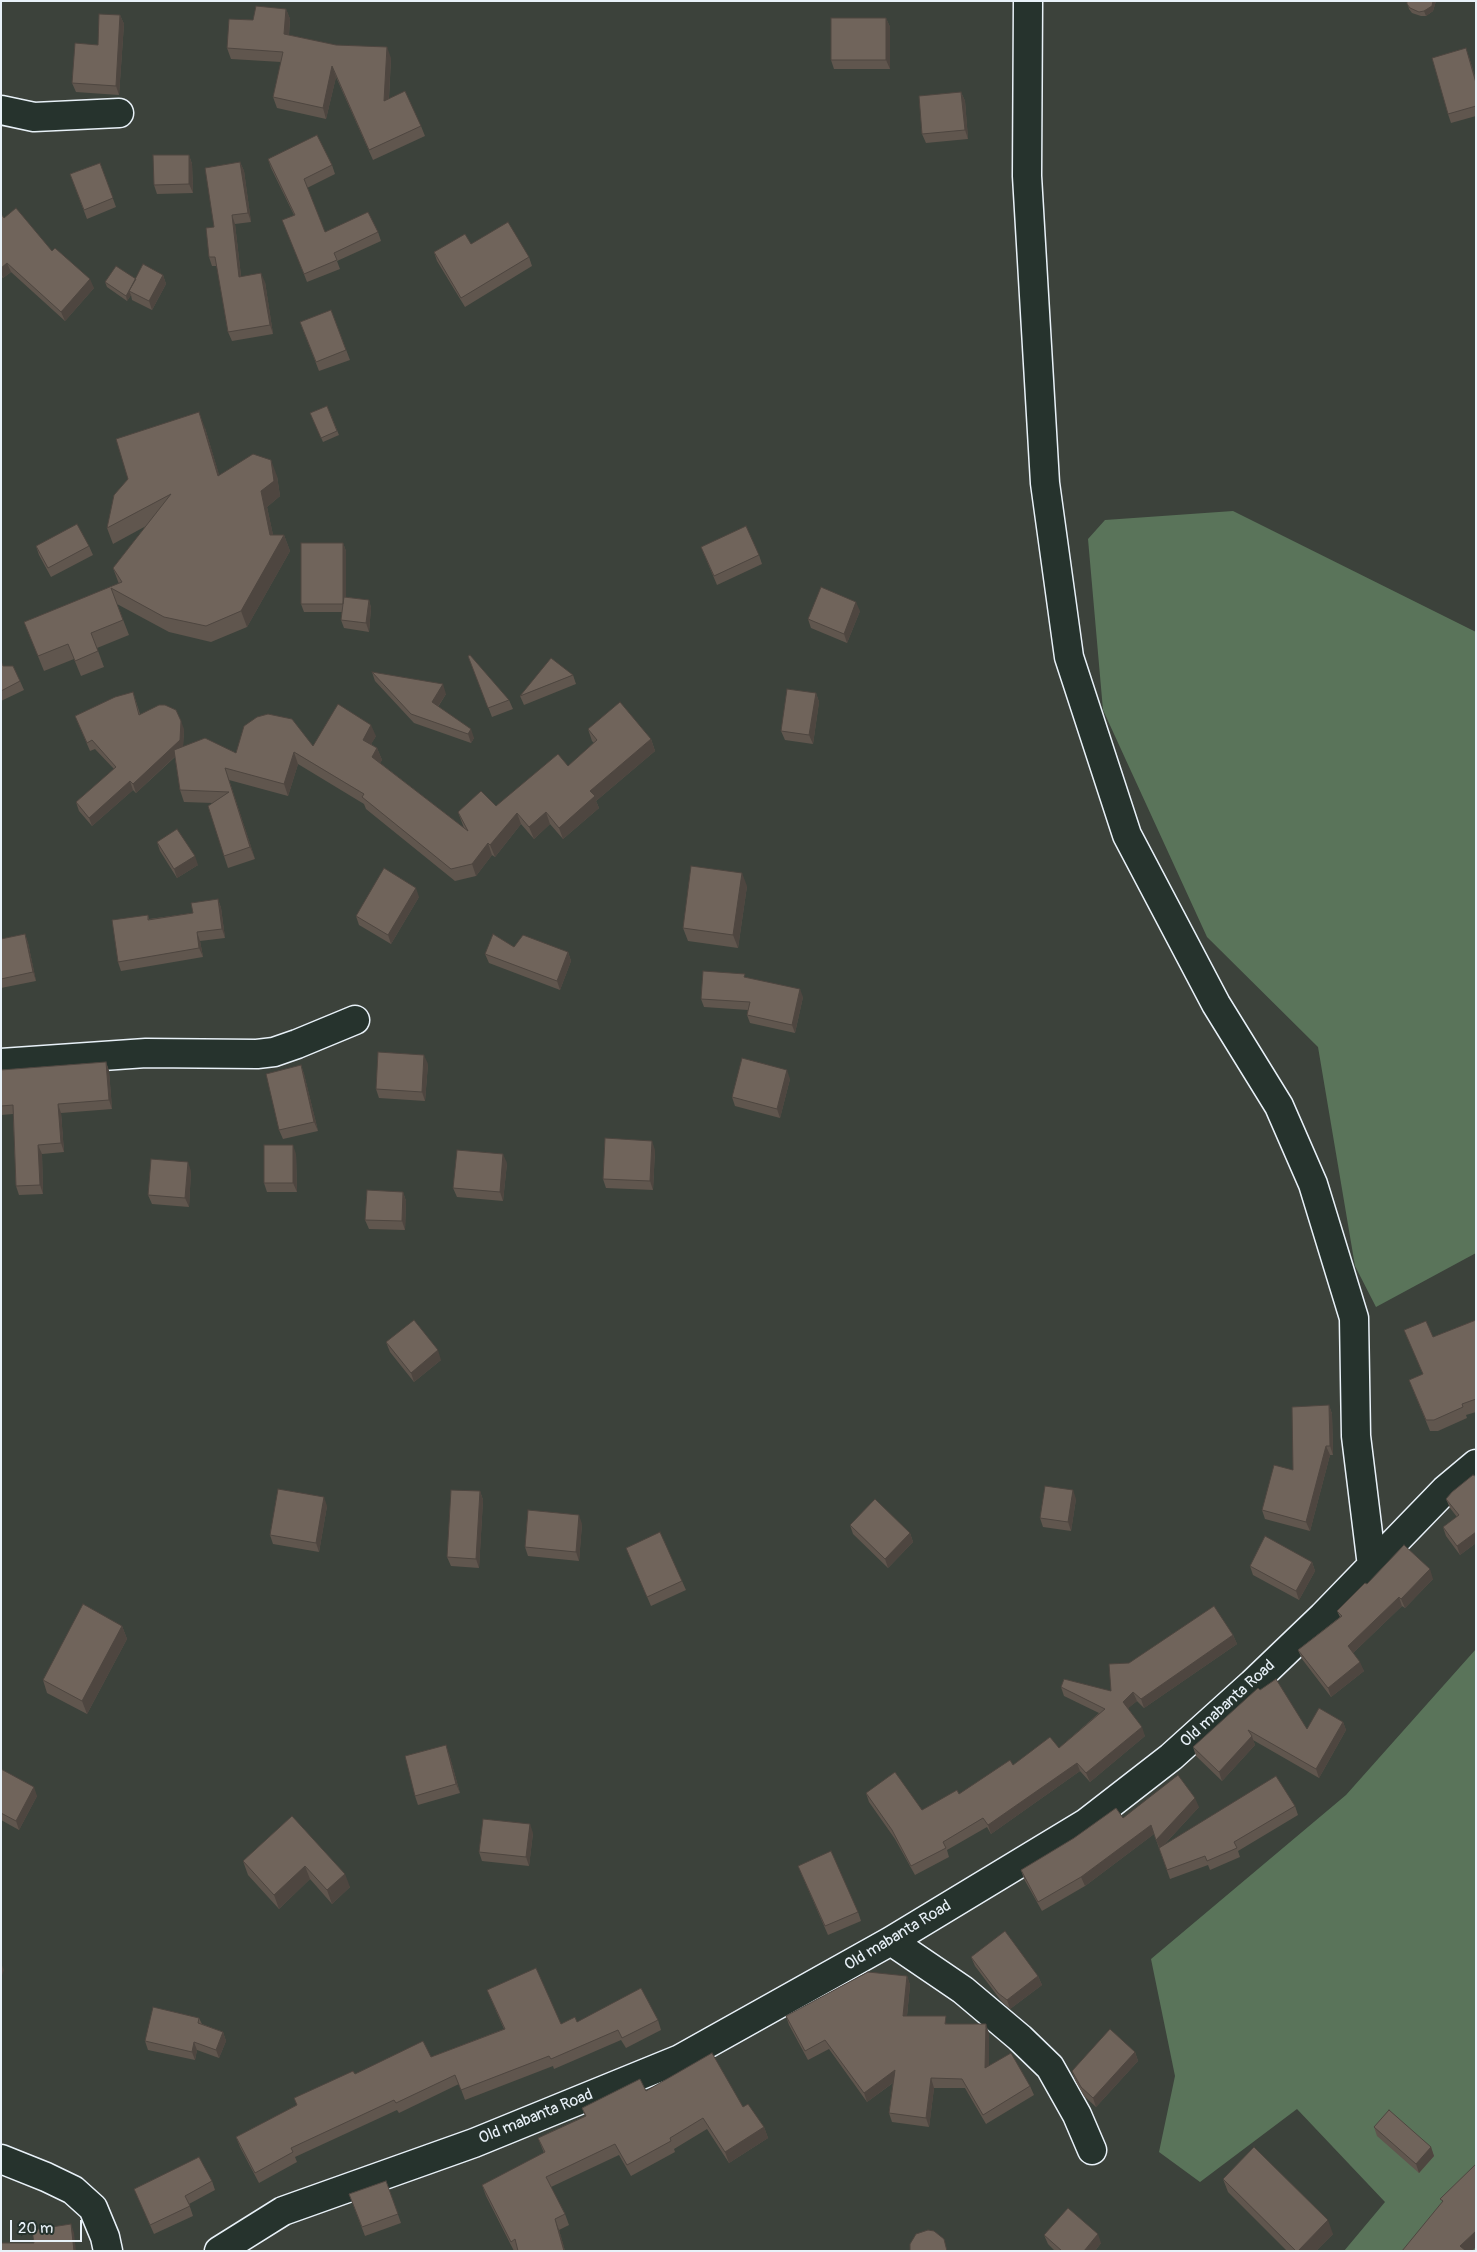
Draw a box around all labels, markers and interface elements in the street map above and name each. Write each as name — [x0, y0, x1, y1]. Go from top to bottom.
street label: Old mabanta Road — [1177, 1656, 1279, 1752]
street label: Old mabanta Road — [841, 1897, 955, 1975]
street label: Old mabanta Road — [476, 2085, 596, 2149]
scale bar — [12, 2210, 85, 2242]
text: 20 m — [18, 2219, 53, 2238]

